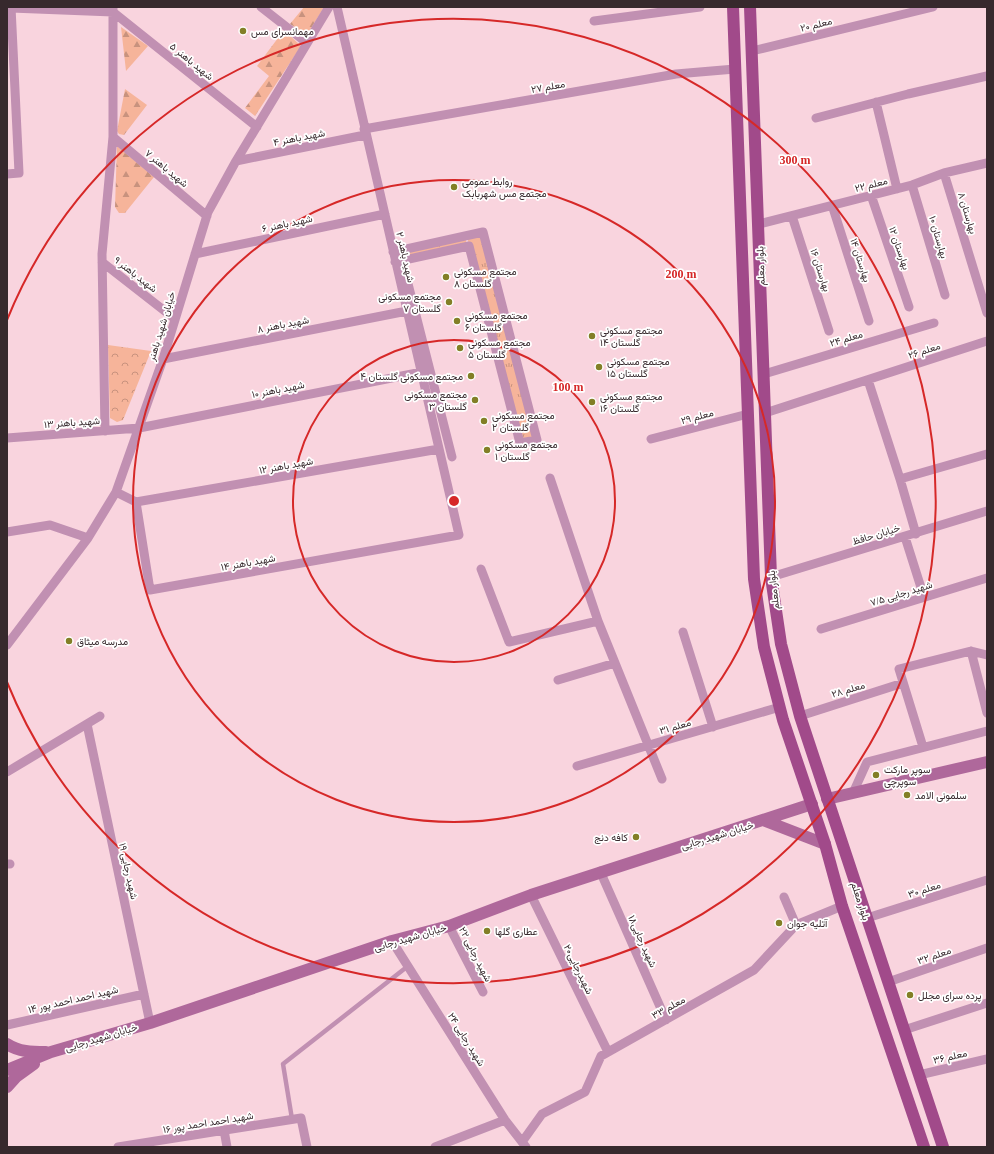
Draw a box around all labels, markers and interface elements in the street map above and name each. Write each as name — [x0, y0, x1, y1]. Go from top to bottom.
street label: معلم ۲۰ — [799, 15, 833, 35]
marker: مهمانسرای مس — [238, 26, 248, 36]
place label: مهمانسرای مس — [251, 26, 314, 38]
street label: شهید باهنر ۵ — [167, 41, 216, 83]
street label: معلم ۲۷ — [530, 78, 566, 96]
street label: شهید باهنر ۴ — [272, 127, 326, 149]
street label: شهید باهنر ۷ — [142, 147, 190, 190]
text: 300 m — [780, 153, 811, 167]
street label: معلم ۲۲ — [854, 175, 889, 195]
place label: روابط عمومی مجتمع مس شهربابک — [462, 176, 547, 200]
marker: روابط عمومی مجتمع مس شهربابک — [449, 182, 459, 192]
street label: بهارستان ۸ — [955, 191, 979, 235]
street label: شهید باهنر ۶ — [261, 213, 314, 235]
street label: بهارستان ۱۰ — [926, 215, 950, 260]
street label: بهارستان ۱۲ — [886, 225, 912, 272]
street label: شهید باهنر ۲ — [393, 231, 417, 284]
street label: بهارستان ۱۴ — [847, 237, 873, 284]
street label: بلوار معلم — [754, 246, 768, 286]
street label: بهارستان ۱۶ — [807, 247, 833, 293]
street label: شهید باهنر ۹ — [111, 254, 159, 295]
place label: مجتمع مسکونی گلستان ۸ — [454, 266, 517, 289]
text: 200 m — [666, 267, 697, 281]
marker: مجتمع مسکونی گلستان ۸ — [441, 272, 451, 282]
street label: خیابان شهید باهنر — [145, 290, 178, 363]
place label: مجتمع مسکونی گلستان ۷ — [378, 291, 442, 314]
marker: مجتمع مسکونی گلستان ۷ — [444, 297, 454, 307]
place label: مجتمع مسکونی گلستان ۶ — [465, 310, 528, 333]
street label: شهید باهنر ۸ — [256, 314, 310, 336]
marker: مجتمع مسکونی گلستان ۶ — [452, 316, 462, 326]
place label: مجتمع مسکونی گلستان ۱۴ — [600, 325, 663, 348]
street label: معلم ۲۴ — [828, 328, 864, 350]
marker: مجتمع مسکونی گلستان ۱۴ — [587, 331, 597, 341]
place label: مجتمع مسکونی گلستان ۵ — [468, 337, 531, 360]
street label: معلم ۲۶ — [907, 340, 942, 362]
marker: مجتمع مسکونی گلستان ۵ — [455, 343, 465, 353]
place label: مجتمع مسکونی گلستان ۱۵ — [607, 356, 670, 379]
marker: مجتمع مسکونی گلستان ۱۵ — [594, 362, 604, 372]
place label: مجتمع مسکونی گلستان ۴ — [360, 371, 463, 383]
marker: مجتمع مسکونی گلستان ۴ — [466, 371, 476, 381]
street label: شهید باهنر ۱۰ — [251, 379, 306, 401]
text: 100 m — [553, 380, 584, 394]
place label: مجتمع مسکونی گلستان ۳ — [404, 389, 468, 412]
place label: مجتمع مسکونی گلستان ۱۶ — [600, 391, 663, 414]
marker: مجتمع مسکونی گلستان ۳ — [470, 395, 480, 405]
marker: مجتمع مسکونی گلستان ۱۶ — [587, 397, 597, 407]
street label: معلم ۲۹ — [680, 407, 715, 427]
place label: مجتمع مسکونی گلستان ۲ — [492, 410, 555, 433]
street label: شهید باهنر ۱۳ — [44, 415, 101, 431]
marker: مجتمع مسکونی گلستان ۲ — [479, 416, 489, 426]
place label: مجتمع مسکونی گلستان ۱ — [495, 439, 558, 462]
marker: مجتمع مسکونی گلستان ۱ — [482, 445, 492, 455]
street label: شهید باهنر ۱۲ — [258, 455, 314, 477]
centre of rings — [447, 494, 461, 508]
street label: خیابان حافظ — [851, 522, 902, 548]
street label: شهید باهنر ۱۴ — [220, 552, 276, 574]
street label: بلوار معلم — [766, 570, 782, 610]
street label: شهید رجایی ۷/۵ — [869, 579, 934, 609]
marker: مدرسه میثاق — [64, 636, 74, 646]
place label: مدرسه میثاق — [77, 636, 128, 648]
street label: معلم ۲۸ — [830, 679, 866, 701]
street label: معلم ۳۱ — [658, 717, 693, 737]
place label: سوپر مارکت سوپرچی — [884, 764, 930, 789]
marker: سوپر مارکت سوپرچی — [871, 770, 881, 780]
marker: سلمونی الامد — [902, 790, 912, 800]
place label: سلمونی الامد — [915, 790, 967, 802]
street label: خیابان شهید رجایی — [680, 819, 755, 853]
place label: کافه دنج — [594, 832, 629, 844]
marker: کافه دنج — [631, 832, 641, 842]
street label: شهید رجایی ۱۹ — [116, 842, 140, 901]
street label: معلم ۳۰ — [906, 879, 942, 901]
street label: بلوار معلم — [848, 881, 872, 922]
street label: شهید رجایی۱۸ — [625, 913, 659, 970]
marker: آتلیه جوان — [774, 918, 784, 928]
place label: آتلیه جوان — [787, 918, 828, 930]
street label: خیابان شهید رجایی — [373, 922, 448, 954]
street label: شهید رجایی ۲۲ — [456, 925, 494, 984]
marker: عطاری گلها — [482, 926, 492, 936]
place label: عطاری گلها — [495, 926, 538, 938]
street label: شهیدرجایی۲۰ — [561, 942, 595, 997]
street label: معلم ۳۲ — [916, 945, 953, 967]
street label: شهید احمد احمد پور ۱۴ — [27, 984, 120, 1017]
marker: پرده سرای مجلل — [905, 990, 915, 1000]
place label: پرده سرای مجلل — [918, 990, 981, 1003]
street label: معلم ۳۳ — [650, 994, 687, 1022]
street label: شهید رجایی ۲۴ — [445, 1011, 487, 1069]
street label: خیابان شهید رجایی — [64, 1021, 139, 1055]
street label: معلم ۳۶ — [932, 1047, 968, 1067]
street label: شهید احمد احمد پور ۱۶ — [162, 1110, 254, 1137]

